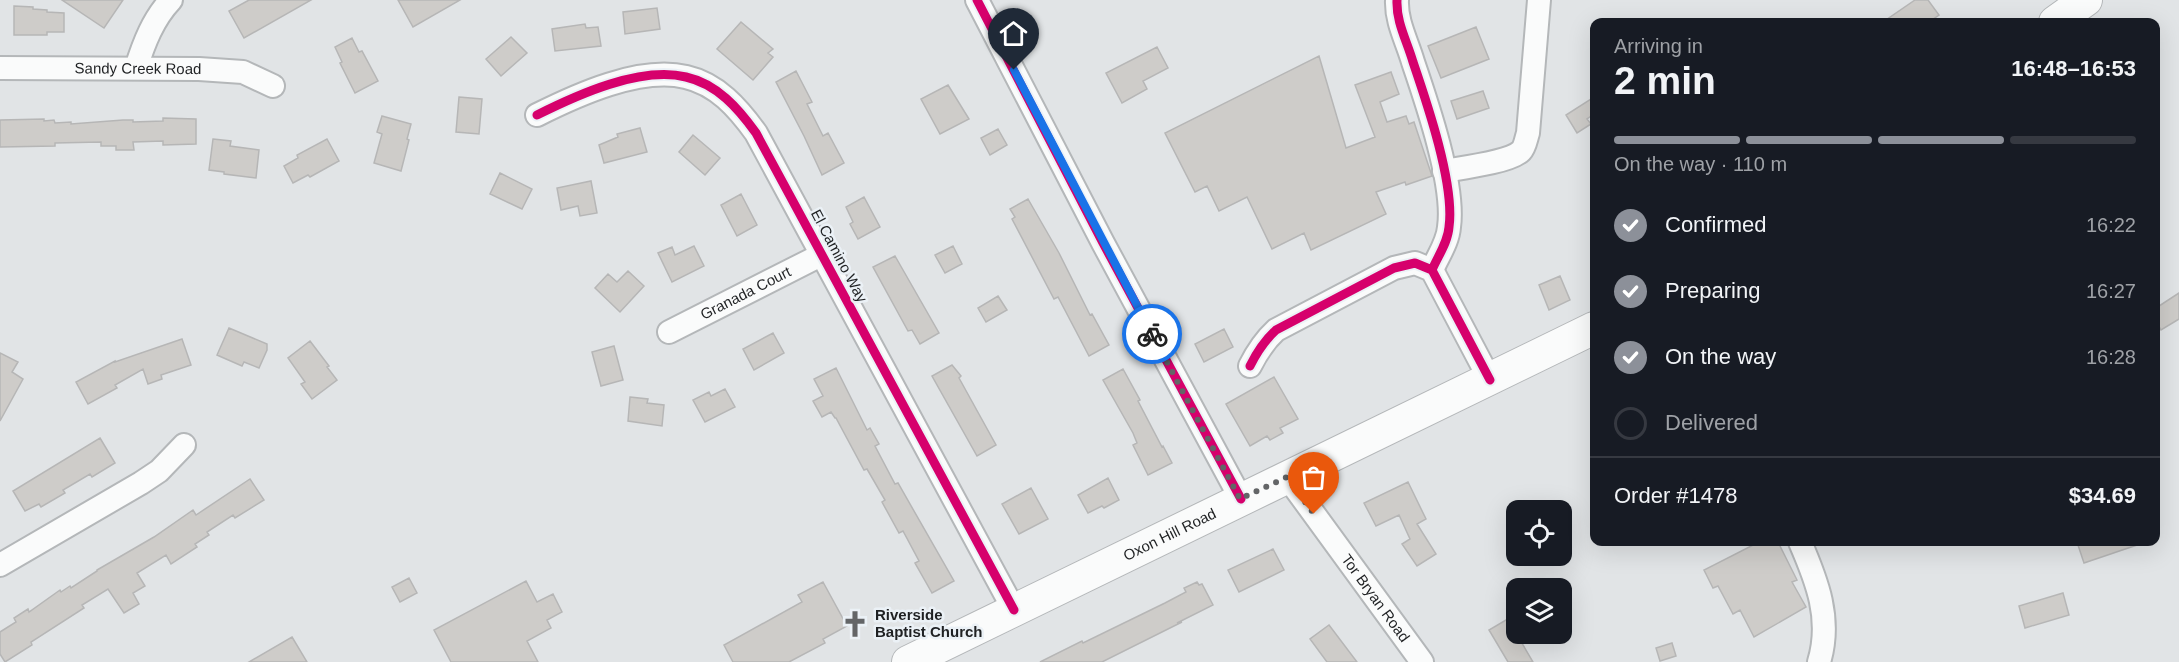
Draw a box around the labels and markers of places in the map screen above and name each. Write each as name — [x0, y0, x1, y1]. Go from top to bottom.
pin — [988, 8, 1039, 70]
pin — [1288, 452, 1339, 514]
place label: Riverside Baptist Church — [875, 606, 983, 640]
church icon: Riverside Baptist Church — [840, 609, 870, 639]

